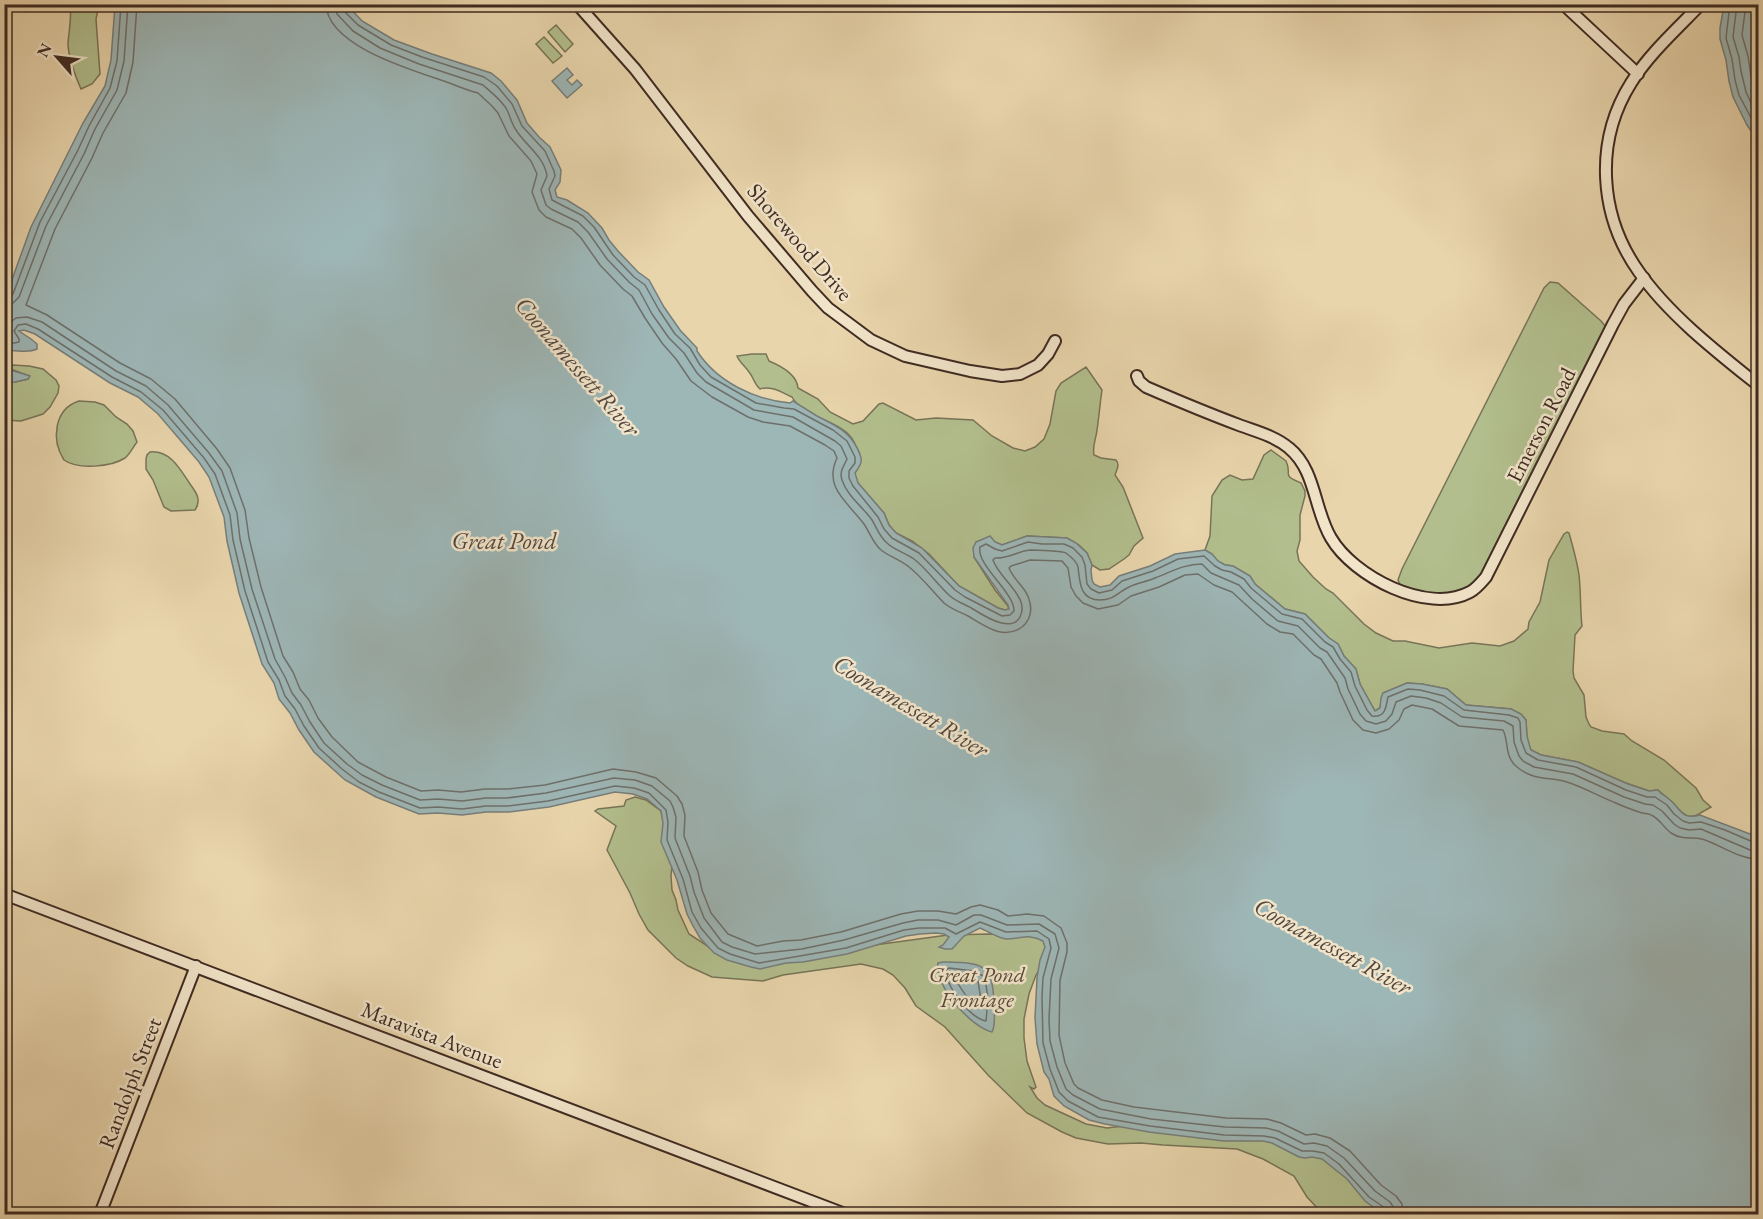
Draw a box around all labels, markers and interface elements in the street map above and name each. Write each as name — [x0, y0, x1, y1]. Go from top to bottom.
north arrow — [27, 27, 87, 87]
text: N — [32, 40, 57, 61]
street label: Shorewood Drive — [741, 177, 860, 307]
water label: Coonamessett River — [509, 290, 648, 444]
street label: Emerson Road — [1500, 362, 1583, 488]
water label: Great Pond — [451, 525, 557, 556]
water label: Coonamessett River — [828, 648, 996, 765]
water label: Coonamessett River — [1249, 890, 1419, 1003]
park label: Great Pond Frontage — [929, 960, 1026, 1014]
street label: Maravista Avenue — [357, 995, 507, 1075]
street label: Randolph Street — [92, 1013, 168, 1153]

